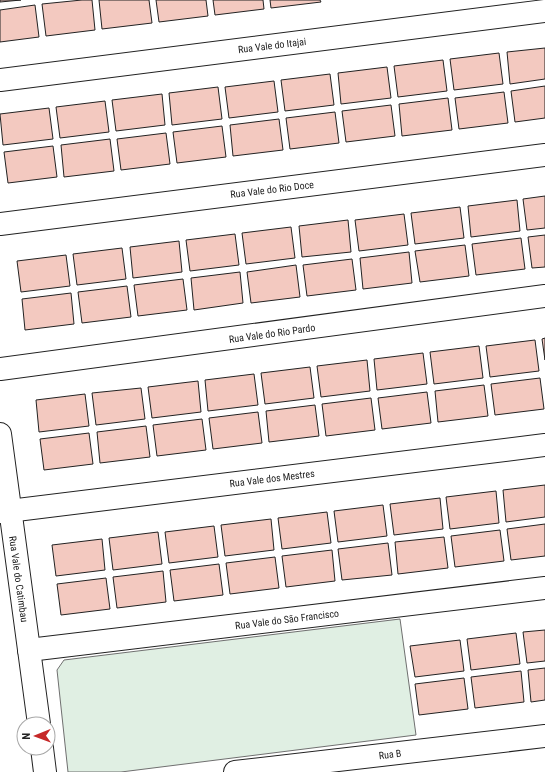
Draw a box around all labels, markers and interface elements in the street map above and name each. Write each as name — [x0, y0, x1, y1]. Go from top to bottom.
street label: Rua Vale do Itajai — [237, 36, 307, 55]
street label: Rua Vale do Rio Doce — [230, 179, 315, 200]
street label: Rua Vale do Rio Pardo — [228, 322, 316, 345]
street label: Rua Vale dos Mestres — [229, 468, 316, 489]
street label: Rua Vale do Catimbau — [7, 535, 30, 623]
street label: Rua Vale do São Francisco — [235, 608, 340, 631]
north arrow — [16, 716, 56, 756]
text: N — [20, 732, 33, 740]
street label: Rua B — [378, 748, 402, 761]

